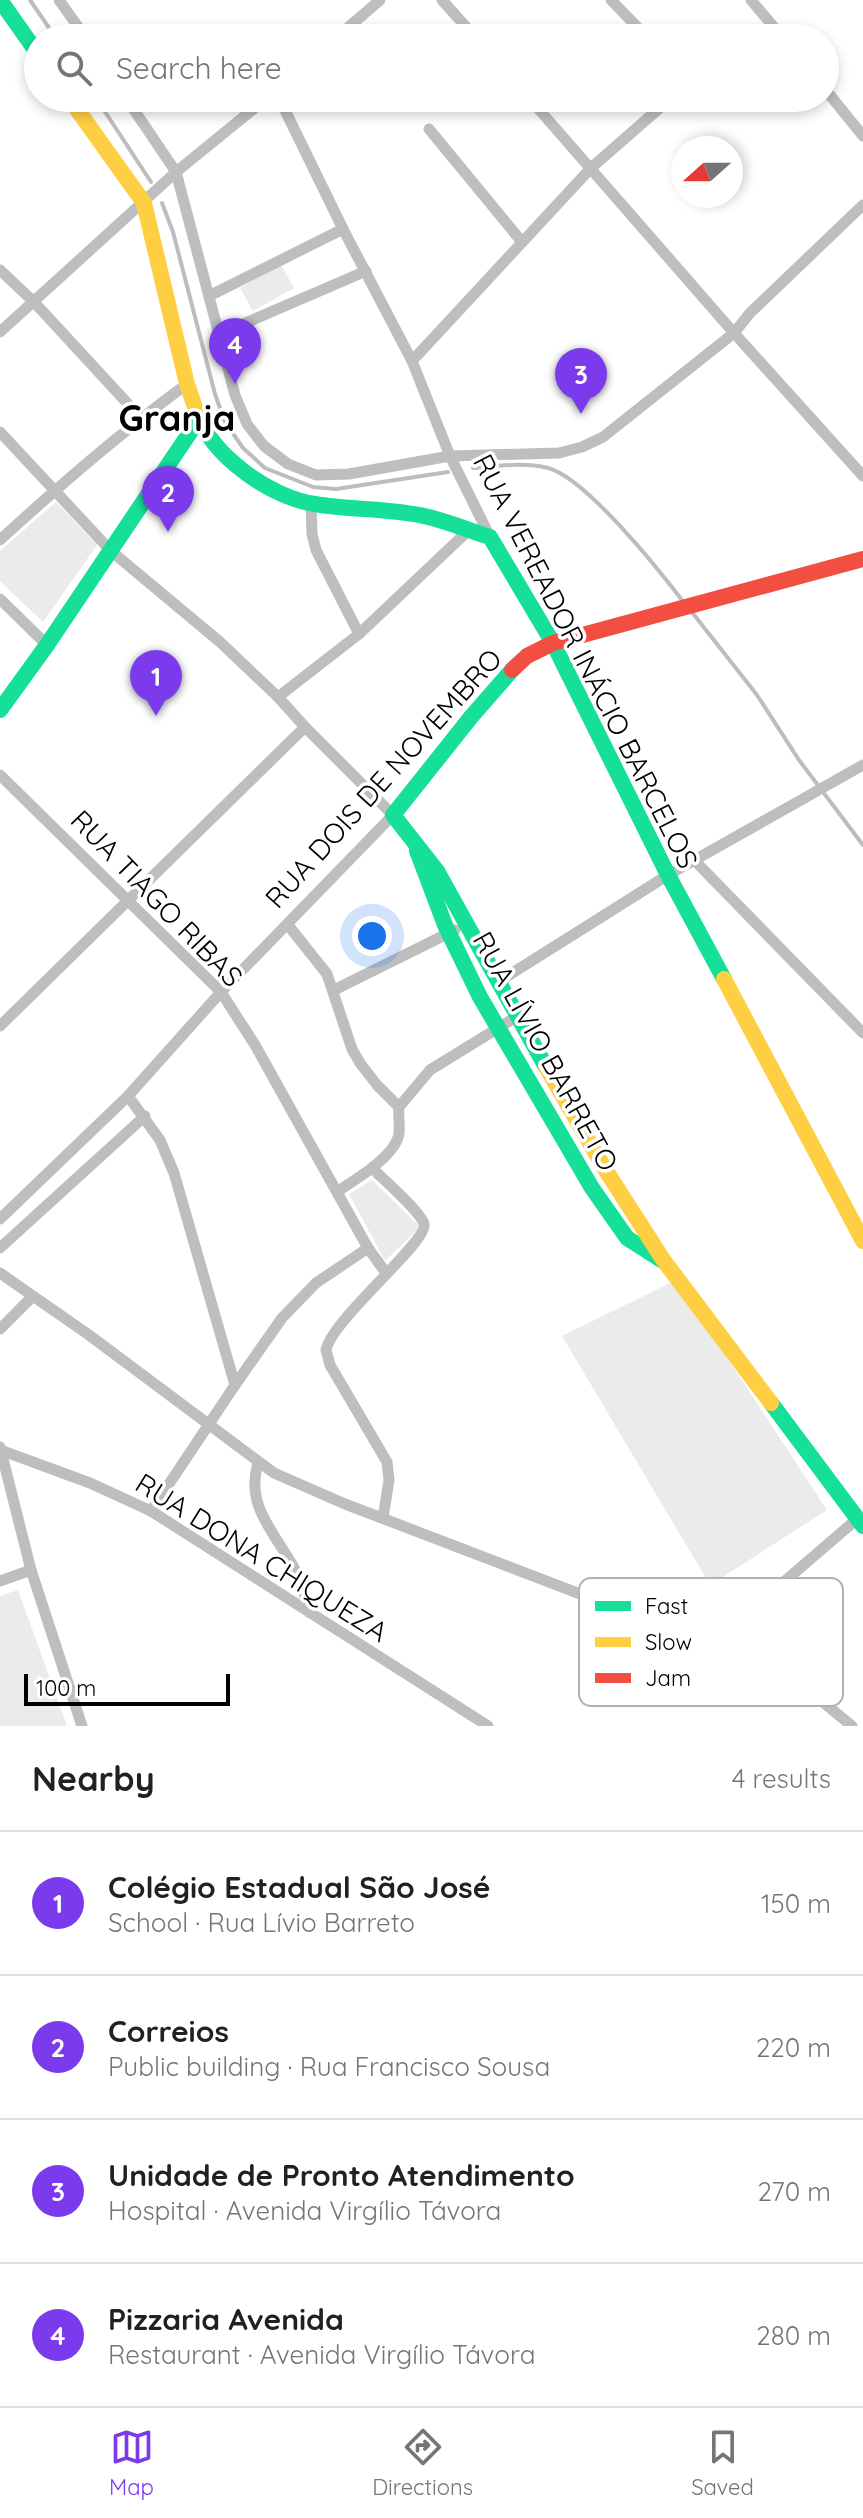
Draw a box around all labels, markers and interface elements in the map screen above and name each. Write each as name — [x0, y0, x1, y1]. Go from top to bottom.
search box — [24, 24, 839, 112]
icon: search — [52, 46, 96, 90]
text: Search here — [116, 49, 282, 87]
north arrow — [671, 136, 743, 208]
pin: 4 — [209, 318, 261, 384]
pin: 3 — [555, 348, 607, 414]
district label: Granja — [119, 395, 235, 440]
street label: RUA VEREADOR INÁCIO BARCELOS — [466, 448, 706, 874]
pin: 2 — [142, 466, 194, 532]
street label: RUA DOIS DE NOVEMBRO — [257, 641, 509, 915]
pin: 1 — [130, 650, 182, 716]
street label: RUA TIAGO RIBAS — [64, 802, 250, 994]
your location — [352, 916, 392, 956]
street label: RUA LÍVIO BARRETO — [466, 925, 626, 1177]
street label: RUA DONA CHIQUEZA — [129, 1465, 395, 1649]
legend — [579, 1578, 843, 1706]
text: Fast — [645, 1592, 688, 1620]
text: Slow — [645, 1628, 692, 1656]
text: Jam — [645, 1664, 691, 1692]
scale bar — [24, 1670, 230, 1706]
text: 100 m — [36, 1674, 96, 1702]
text: Nearby — [32, 1757, 155, 1800]
text: 4 results — [732, 1762, 831, 1795]
text: Colégio Estadual São José — [108, 1868, 491, 1906]
text: 1 — [53, 1887, 63, 1920]
text: 150 m — [761, 1887, 831, 1920]
text: School · Rua Lívio Barreto — [108, 1906, 415, 1939]
text: Correios — [108, 2012, 229, 2050]
text: 2 — [51, 2031, 65, 2064]
text: 220 m — [756, 2031, 831, 2064]
text: Public building · Rua Francisco Sousa — [108, 2050, 550, 2083]
text: Unidade de Pronto Atendimento — [108, 2156, 575, 2194]
text: 3 — [51, 2175, 65, 2208]
text: 270 m — [757, 2175, 831, 2208]
text: Hospital · Avenida Virgílio Távora — [108, 2194, 501, 2227]
text: Pizzaria Avenida — [108, 2300, 344, 2338]
text: 4 — [50, 2319, 66, 2352]
text: 280 m — [756, 2319, 831, 2352]
text: Restaurant · Avenida Virgílio Távora — [108, 2338, 535, 2371]
tab: Map — [109, 2425, 154, 2501]
tab: Directions — [372, 2425, 473, 2501]
tab: Saved — [691, 2425, 754, 2501]

